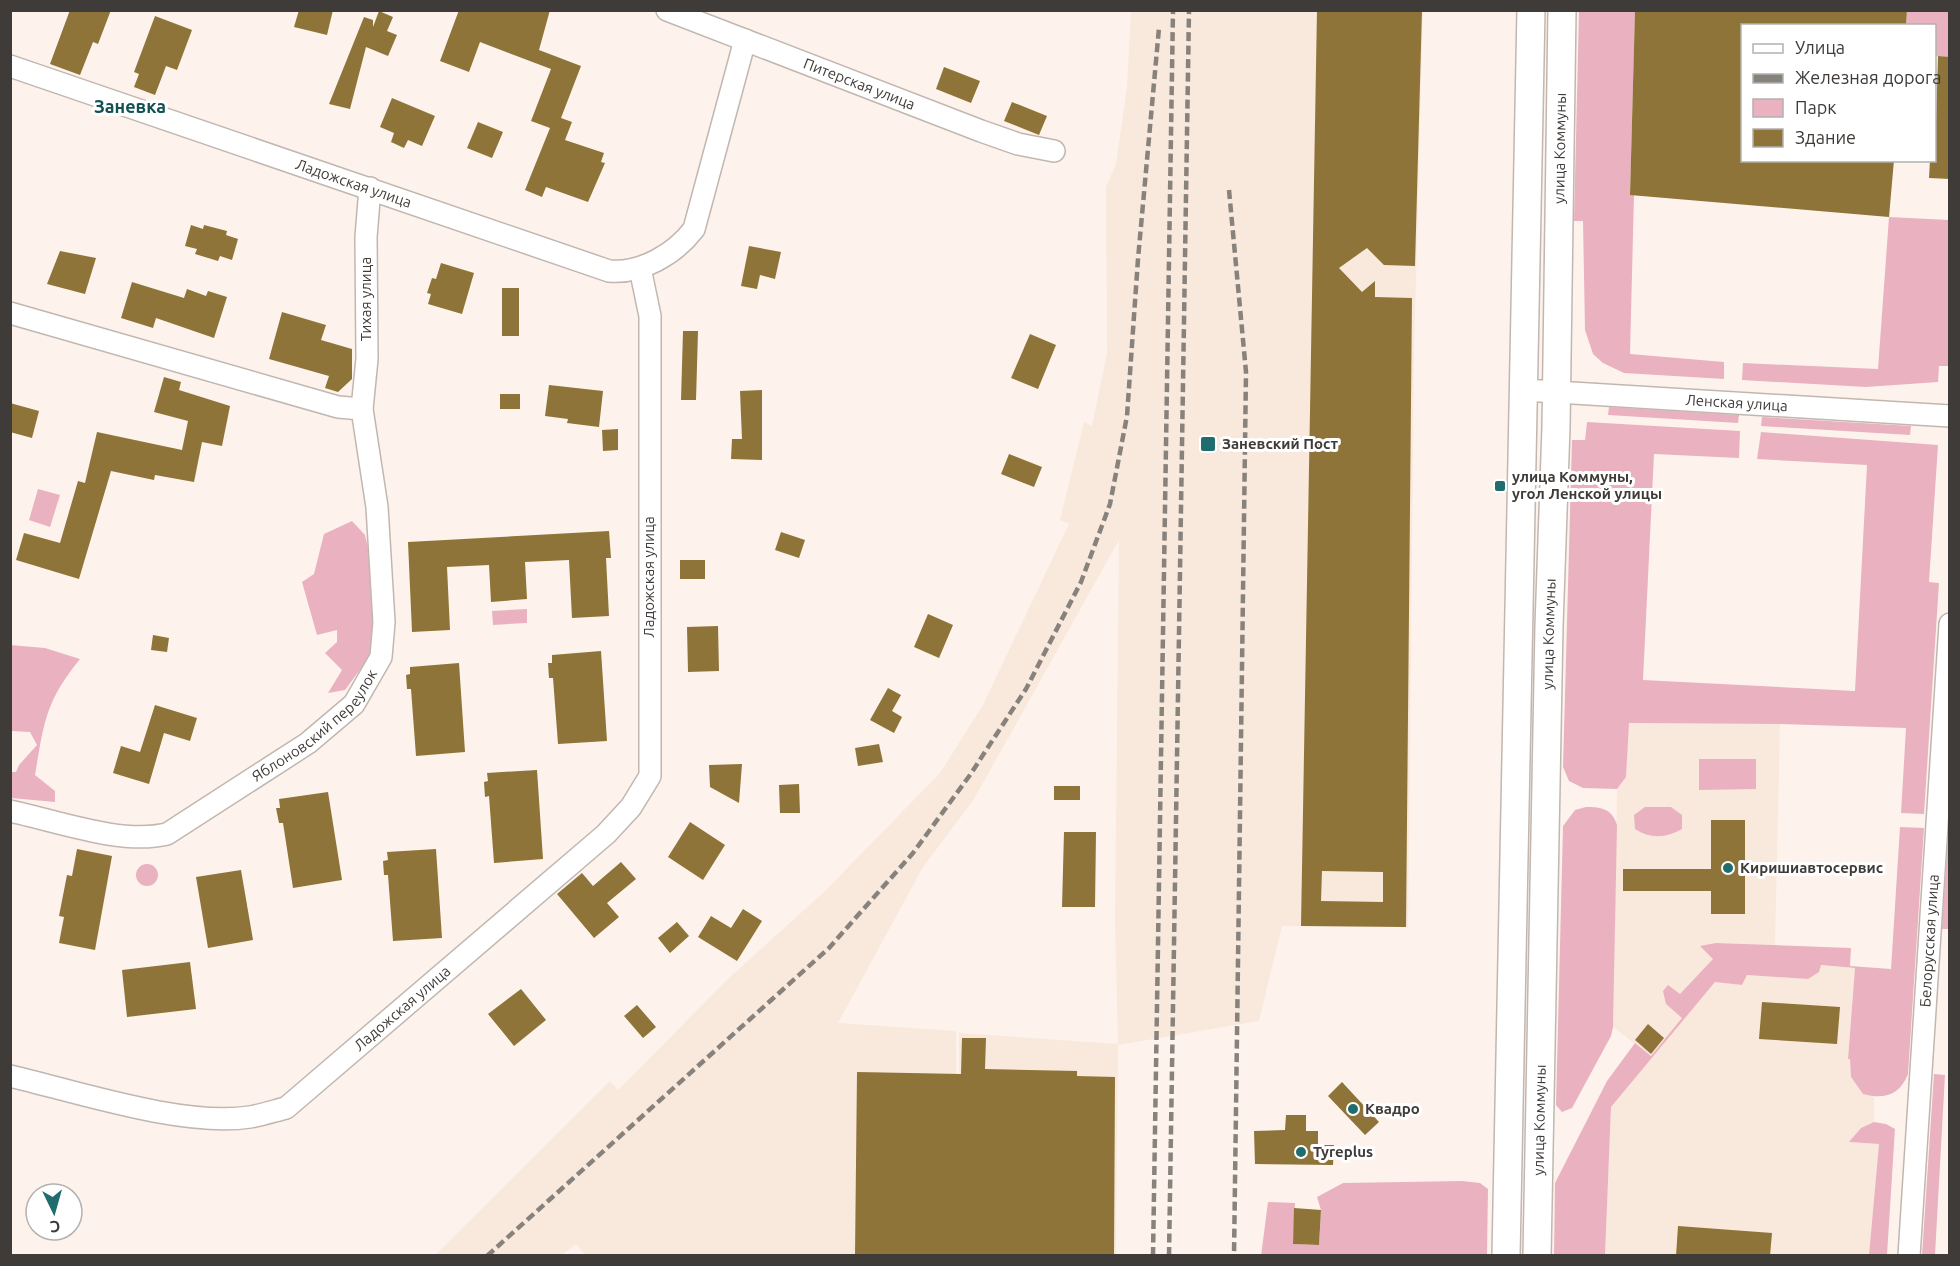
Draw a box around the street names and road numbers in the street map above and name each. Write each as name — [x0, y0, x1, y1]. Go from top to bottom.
street label: Питерская улица — [801, 54, 918, 113]
street label: улица Коммуны — [1550, 93, 1569, 204]
street label: Ладожская улица — [293, 155, 414, 211]
street label: Тихая улица — [357, 257, 374, 341]
street label: Ленская улица — [1685, 391, 1788, 414]
street label: Ладожская улица — [640, 516, 657, 638]
street label: улица Коммуны — [1539, 578, 1559, 690]
street label: Яблоновский переулок — [249, 666, 380, 785]
street label: Белорусская улица — [1916, 874, 1942, 1008]
street label: Ладожская улица — [350, 962, 454, 1054]
street label: улица Коммуны — [1530, 1064, 1549, 1176]

